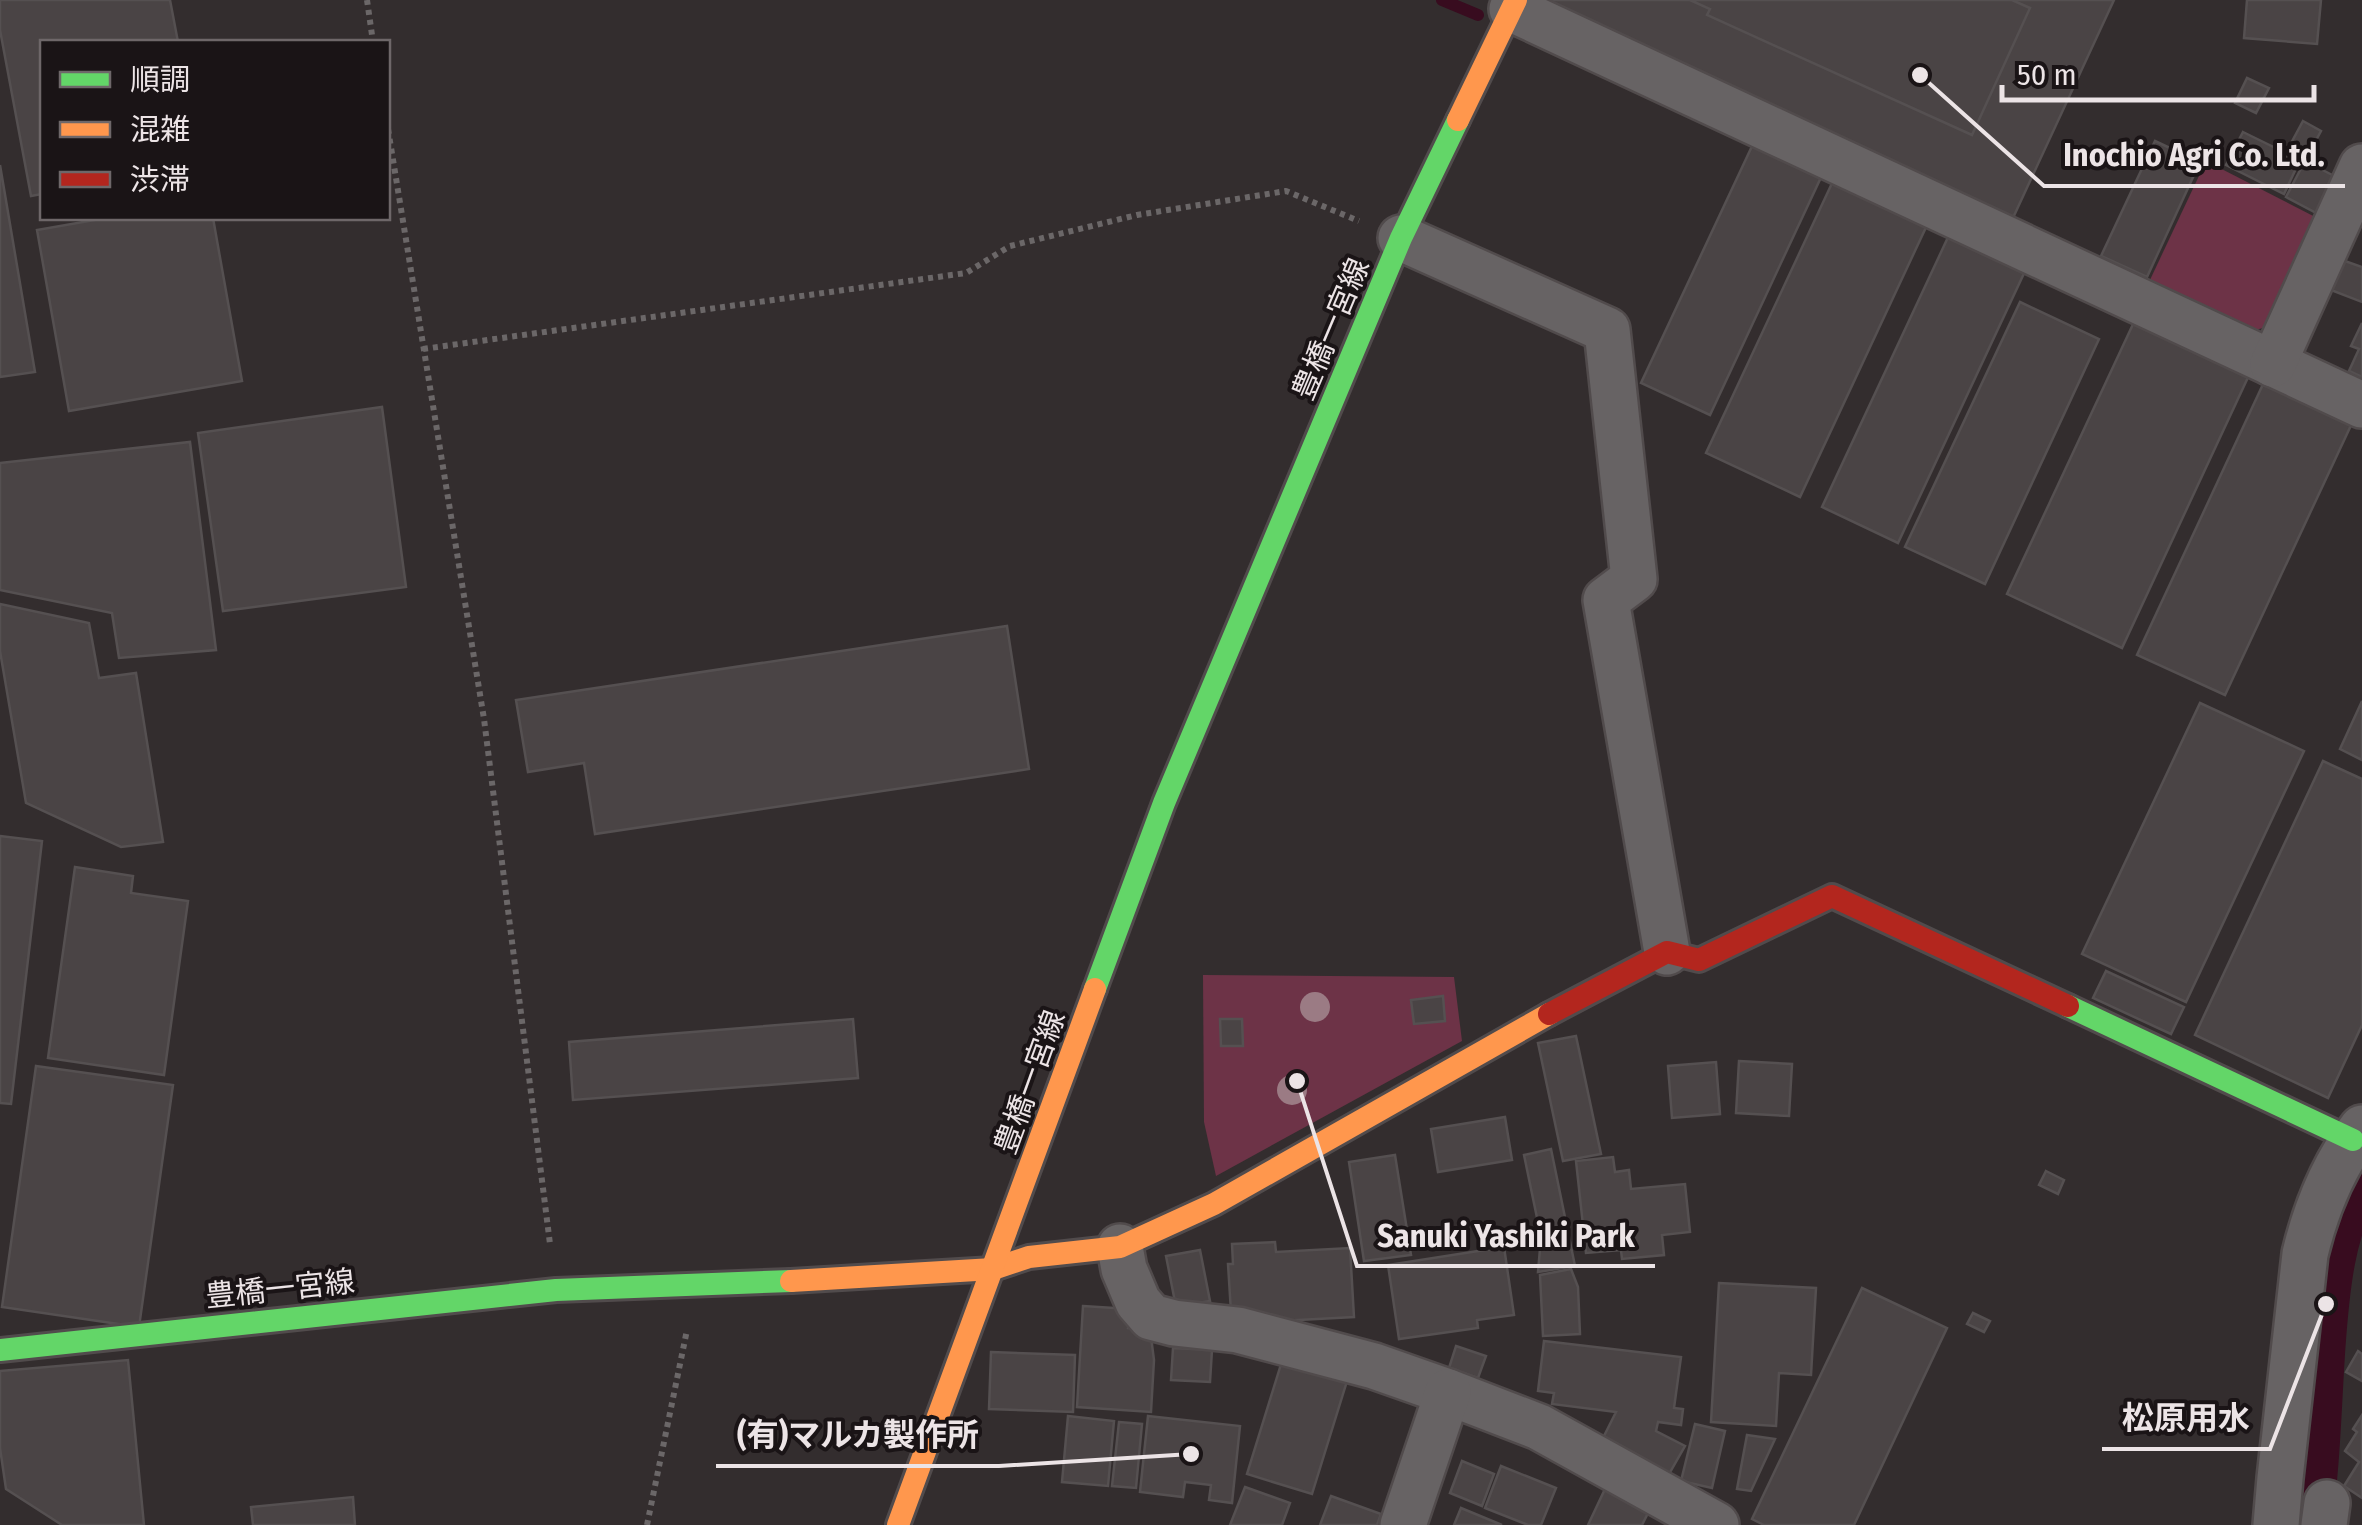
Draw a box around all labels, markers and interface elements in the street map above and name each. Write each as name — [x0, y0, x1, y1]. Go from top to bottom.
legend — [40, 40, 390, 220]
scale bar — [2002, 40, 2314, 102]
text: 50 m — [2017, 57, 2077, 93]
text: 順調 — [130, 62, 190, 98]
text: 混雑 — [130, 112, 190, 148]
callout: Inochio Agri Co. Ltd. — [2044, 124, 2345, 186]
text: Inochio Agri Co. Ltd. — [2063, 136, 2325, 174]
text: 渋滞 — [130, 162, 190, 198]
street label: 豊橋一宮線 — [1285, 253, 1377, 405]
street label: 豊橋一宮線 — [987, 1005, 1073, 1159]
callout: Sanuki Yashiki Park — [1357, 1204, 1655, 1266]
text: Sanuki Yashiki Park — [1377, 1217, 1635, 1255]
street label: 豊橋一宮線 — [204, 1263, 356, 1315]
callout: 松原用水 — [2102, 1387, 2270, 1449]
text: 松原用水 — [2122, 1399, 2250, 1437]
callout: (有)マルカ製作所 — [716, 1404, 999, 1466]
text: (有)マルカ製作所 — [737, 1416, 979, 1454]

